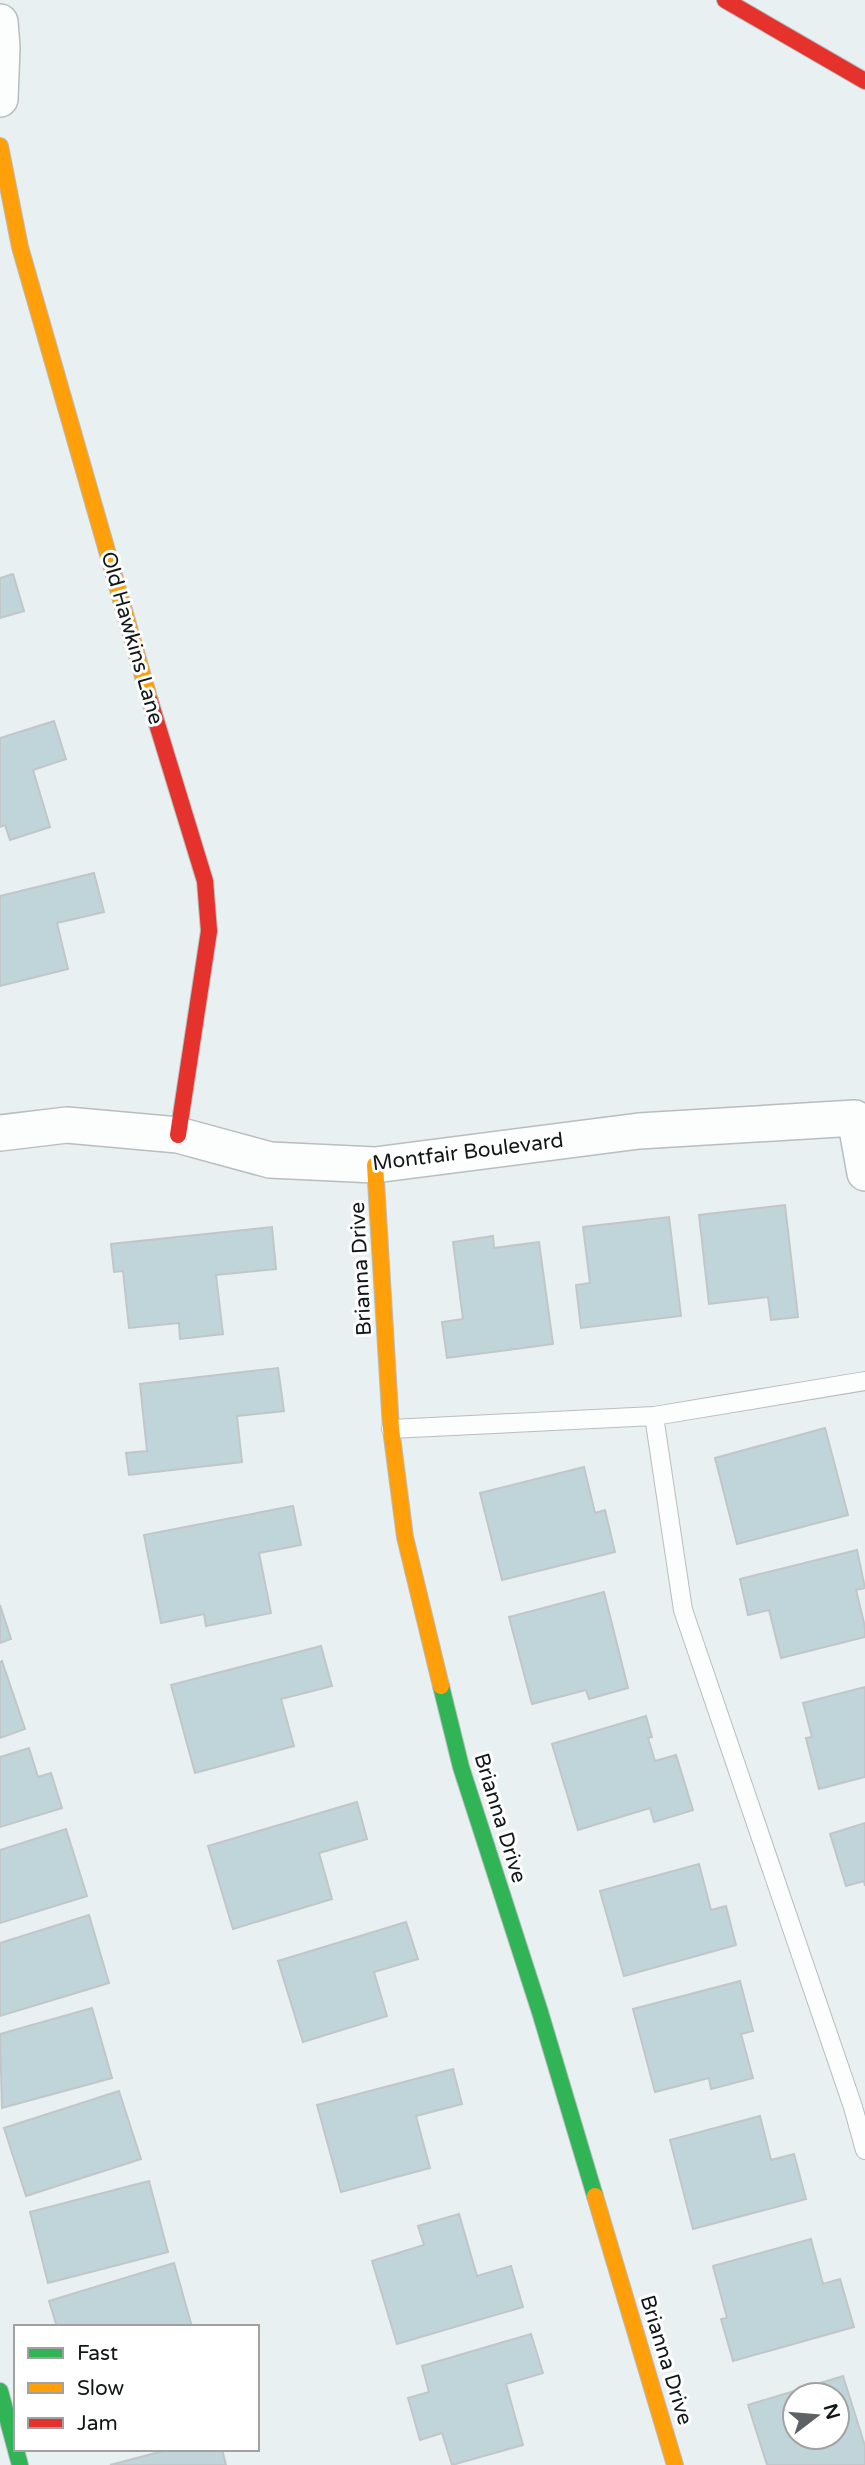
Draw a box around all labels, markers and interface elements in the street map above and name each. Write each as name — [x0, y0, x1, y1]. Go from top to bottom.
street label: Old Hawkins Lane — [95, 549, 169, 727]
street label: Montfair Boulevard — [371, 1128, 565, 1176]
street label: Brianna Drive — [345, 1201, 377, 1337]
street label: Brianna Drive — [468, 1750, 532, 1886]
street label: Brianna Drive — [634, 2292, 698, 2428]
legend — [14, 2325, 259, 2451]
text: Fast — [77, 2341, 118, 2366]
text: Slow — [77, 2376, 125, 2401]
north arrow — [781, 2381, 851, 2451]
text: N — [819, 2401, 844, 2422]
text: Jam — [77, 2411, 118, 2436]

